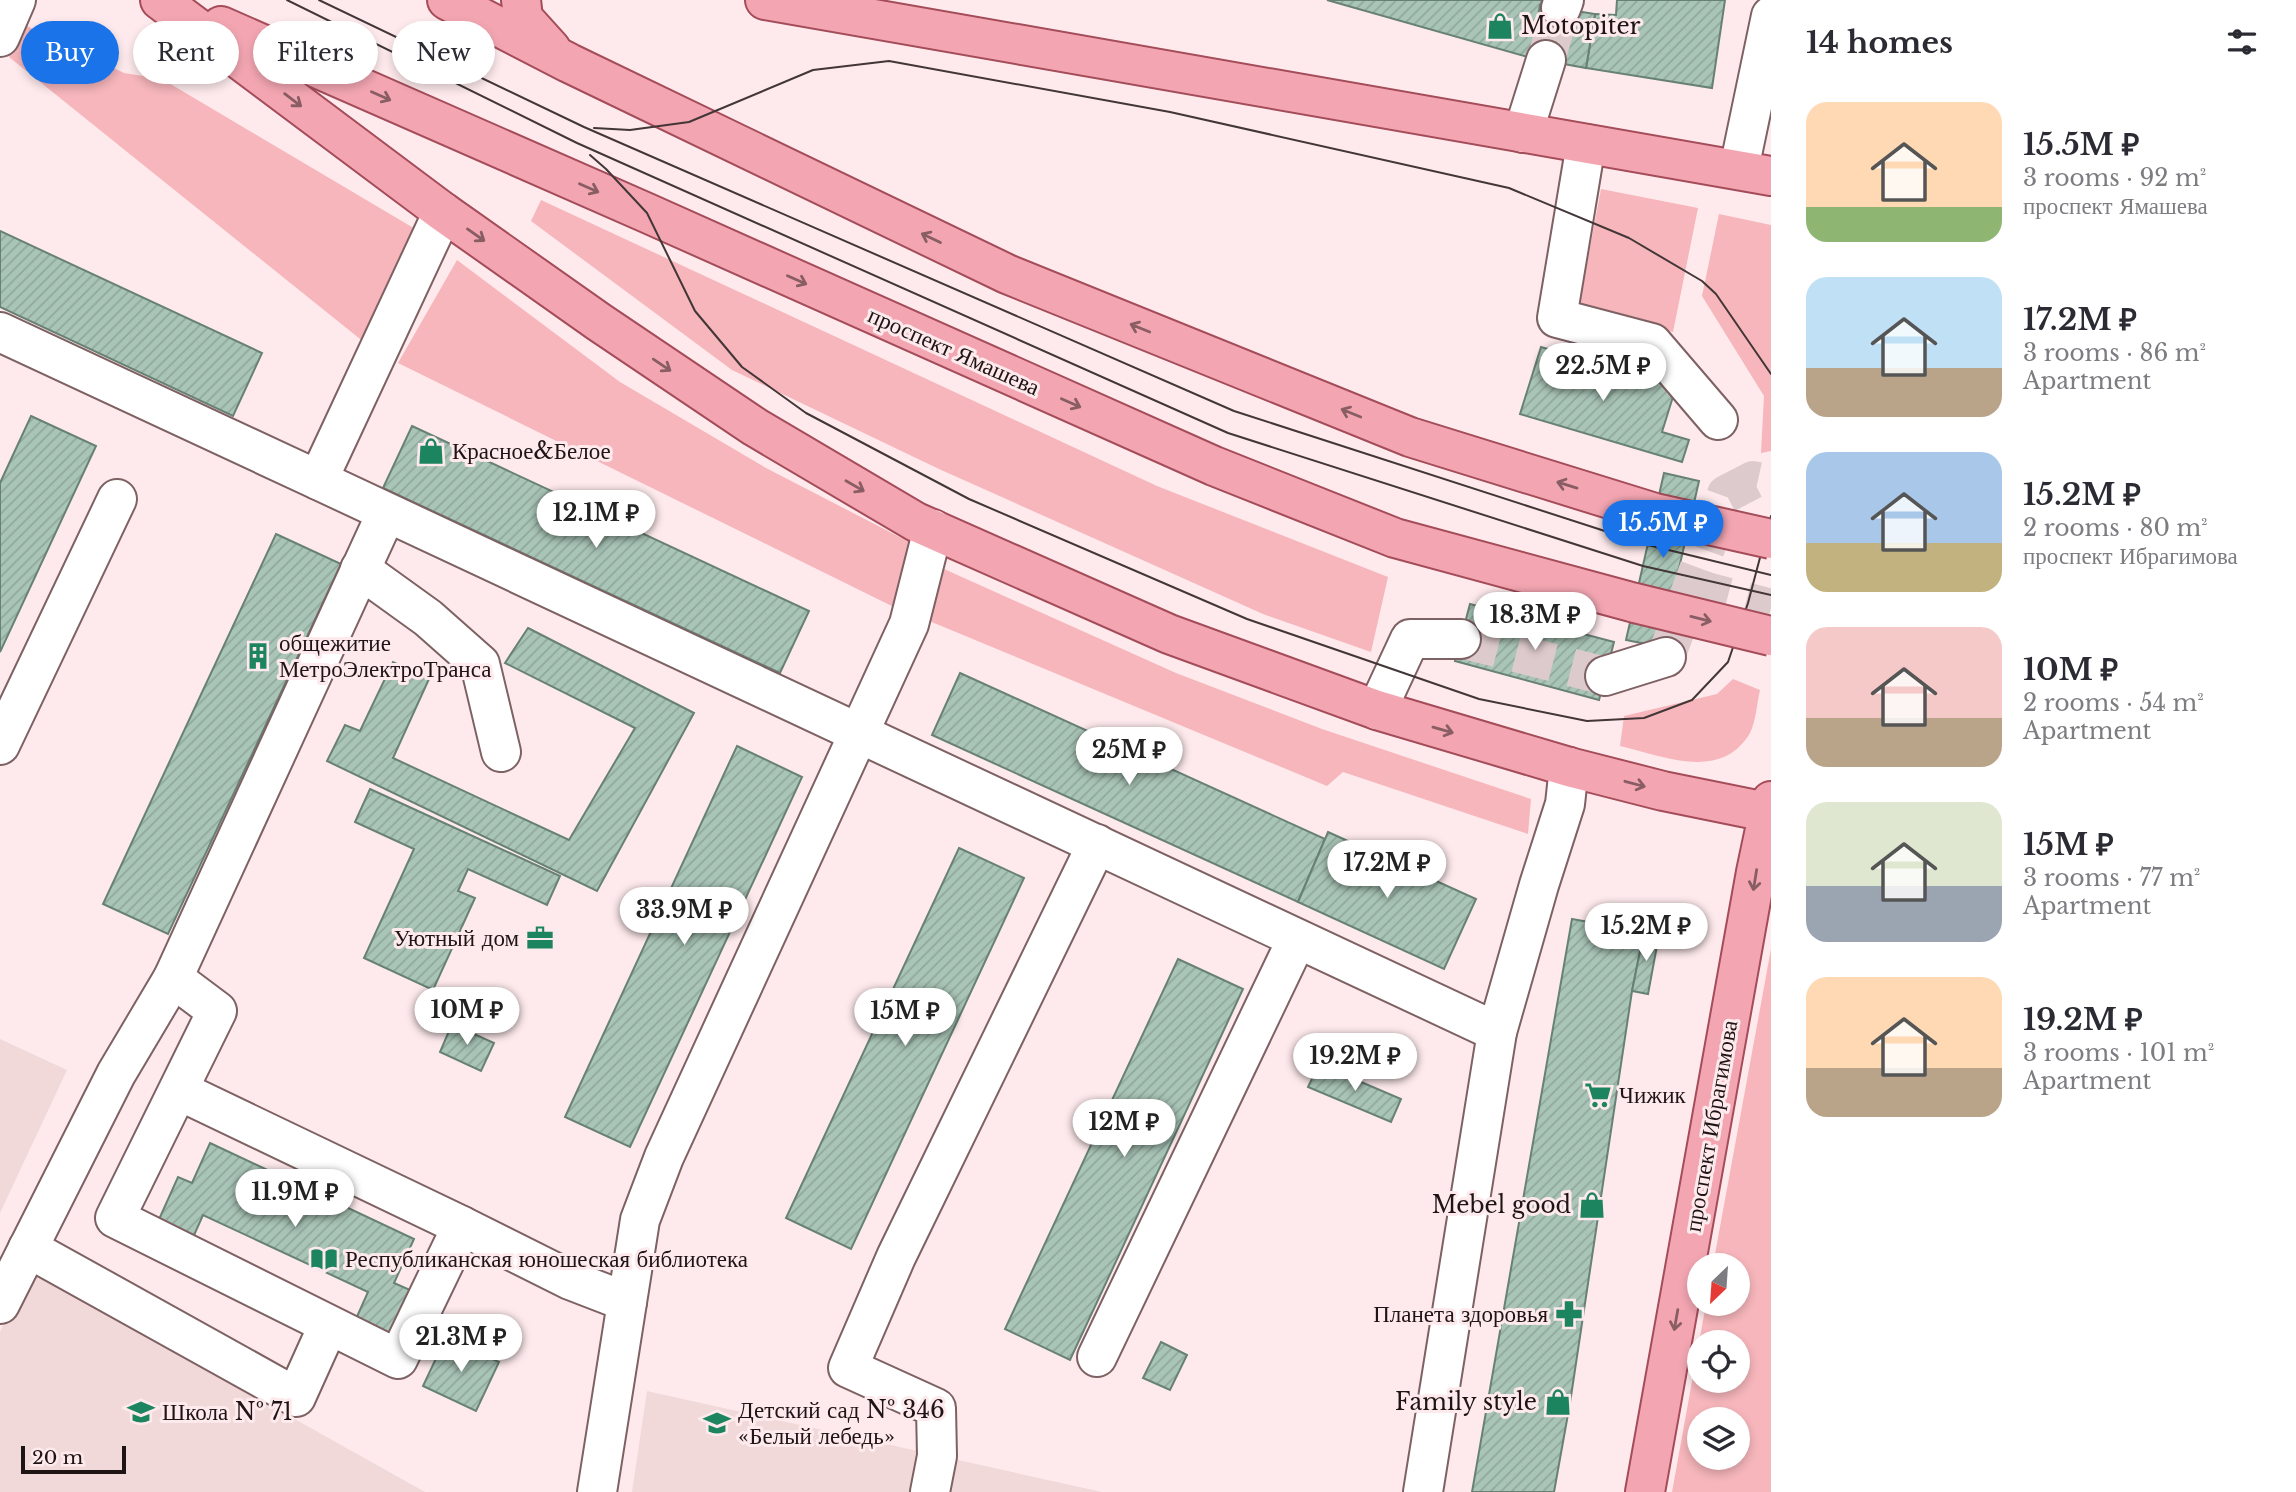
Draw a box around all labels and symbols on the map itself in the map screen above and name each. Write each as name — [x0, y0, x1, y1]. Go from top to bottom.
shop icon: Motopiter — [1485, 11, 1515, 41]
place label: Motopiter — [1521, 12, 1641, 40]
one-way arrow — [369, 90, 391, 103]
one-way arrow — [283, 92, 302, 107]
one-way arrow — [578, 182, 599, 195]
one-way arrow — [466, 228, 485, 242]
one-way arrow — [921, 230, 942, 243]
one-way arrow — [785, 274, 807, 287]
street label: проспект Ямашева — [864, 301, 1044, 401]
one-way arrow — [1130, 320, 1152, 333]
pin: 22.5M ₽ — [1538, 344, 1668, 403]
one-way arrow — [652, 358, 672, 372]
one-way arrow — [1060, 397, 1082, 410]
one-way arrow — [1341, 406, 1363, 419]
shop icon: Красное&Белое — [416, 436, 446, 466]
place label: Красное&Белое — [452, 437, 611, 465]
one-way arrow — [1556, 478, 1578, 491]
one-way arrow — [844, 479, 864, 493]
pin: 12.1M ₽ — [531, 490, 661, 550]
pin: 15.5M ₽ — [1598, 500, 1728, 560]
pin: 18.3M ₽ — [1470, 592, 1600, 652]
one-way arrow — [1689, 613, 1712, 626]
place label: общежитие МетроЭлектроТранса — [279, 629, 491, 683]
building icon: общежитие МетроЭлектроТранса — [243, 641, 273, 671]
one-way arrow — [1431, 724, 1453, 737]
pin: 25M ₽ — [1080, 728, 1178, 787]
one-way arrow — [1624, 778, 1646, 791]
pin: 17.2M ₽ — [1322, 841, 1452, 900]
one-way arrow — [1748, 868, 1761, 890]
pin: 33.9M ₽ — [619, 888, 749, 947]
pin: 15.2M ₽ — [1581, 904, 1711, 963]
office icon: Уютный дом — [525, 923, 555, 953]
place label: Уютный дом — [394, 924, 519, 952]
pin: 10M ₽ — [418, 988, 516, 1047]
pin: 15M ₽ — [856, 988, 954, 1048]
street label: проспект Ибрагимова — [1679, 1018, 1743, 1234]
pin: 19.2M ₽ — [1290, 1034, 1420, 1093]
supermarket icon: Чижик — [1583, 1080, 1613, 1110]
place label: Чижик — [1619, 1081, 1686, 1109]
pin: 12M ₽ — [1075, 1100, 1173, 1159]
pin: 11.9M ₽ — [230, 1170, 360, 1229]
shop icon: Mebel good — [1577, 1190, 1607, 1220]
place label: Mebel good — [1432, 1191, 1571, 1219]
library icon: Республиканская юношеская библиотека — [309, 1244, 339, 1274]
place label: Республиканская юношеская библиотека — [345, 1245, 748, 1273]
north arrow — [1687, 1253, 1750, 1316]
pharmacy icon: Планета здоровья — [1554, 1299, 1584, 1329]
place label: Планета здоровья — [1373, 1300, 1548, 1328]
one-way arrow — [1669, 1309, 1682, 1331]
pin: 21.3M ₽ — [396, 1314, 526, 1374]
shop icon: Family style — [1543, 1387, 1573, 1417]
place label: Family style — [1395, 1388, 1537, 1416]
place label: Детский сад № 346 «Белый лебедь» — [738, 1396, 945, 1450]
school or university icon: Школа № 71 — [126, 1397, 156, 1427]
place label: Школа № 71 — [162, 1398, 293, 1426]
school or university icon: Детский сад № 346 «Белый лебедь» — [702, 1408, 732, 1438]
scale bar — [21, 1443, 126, 1475]

